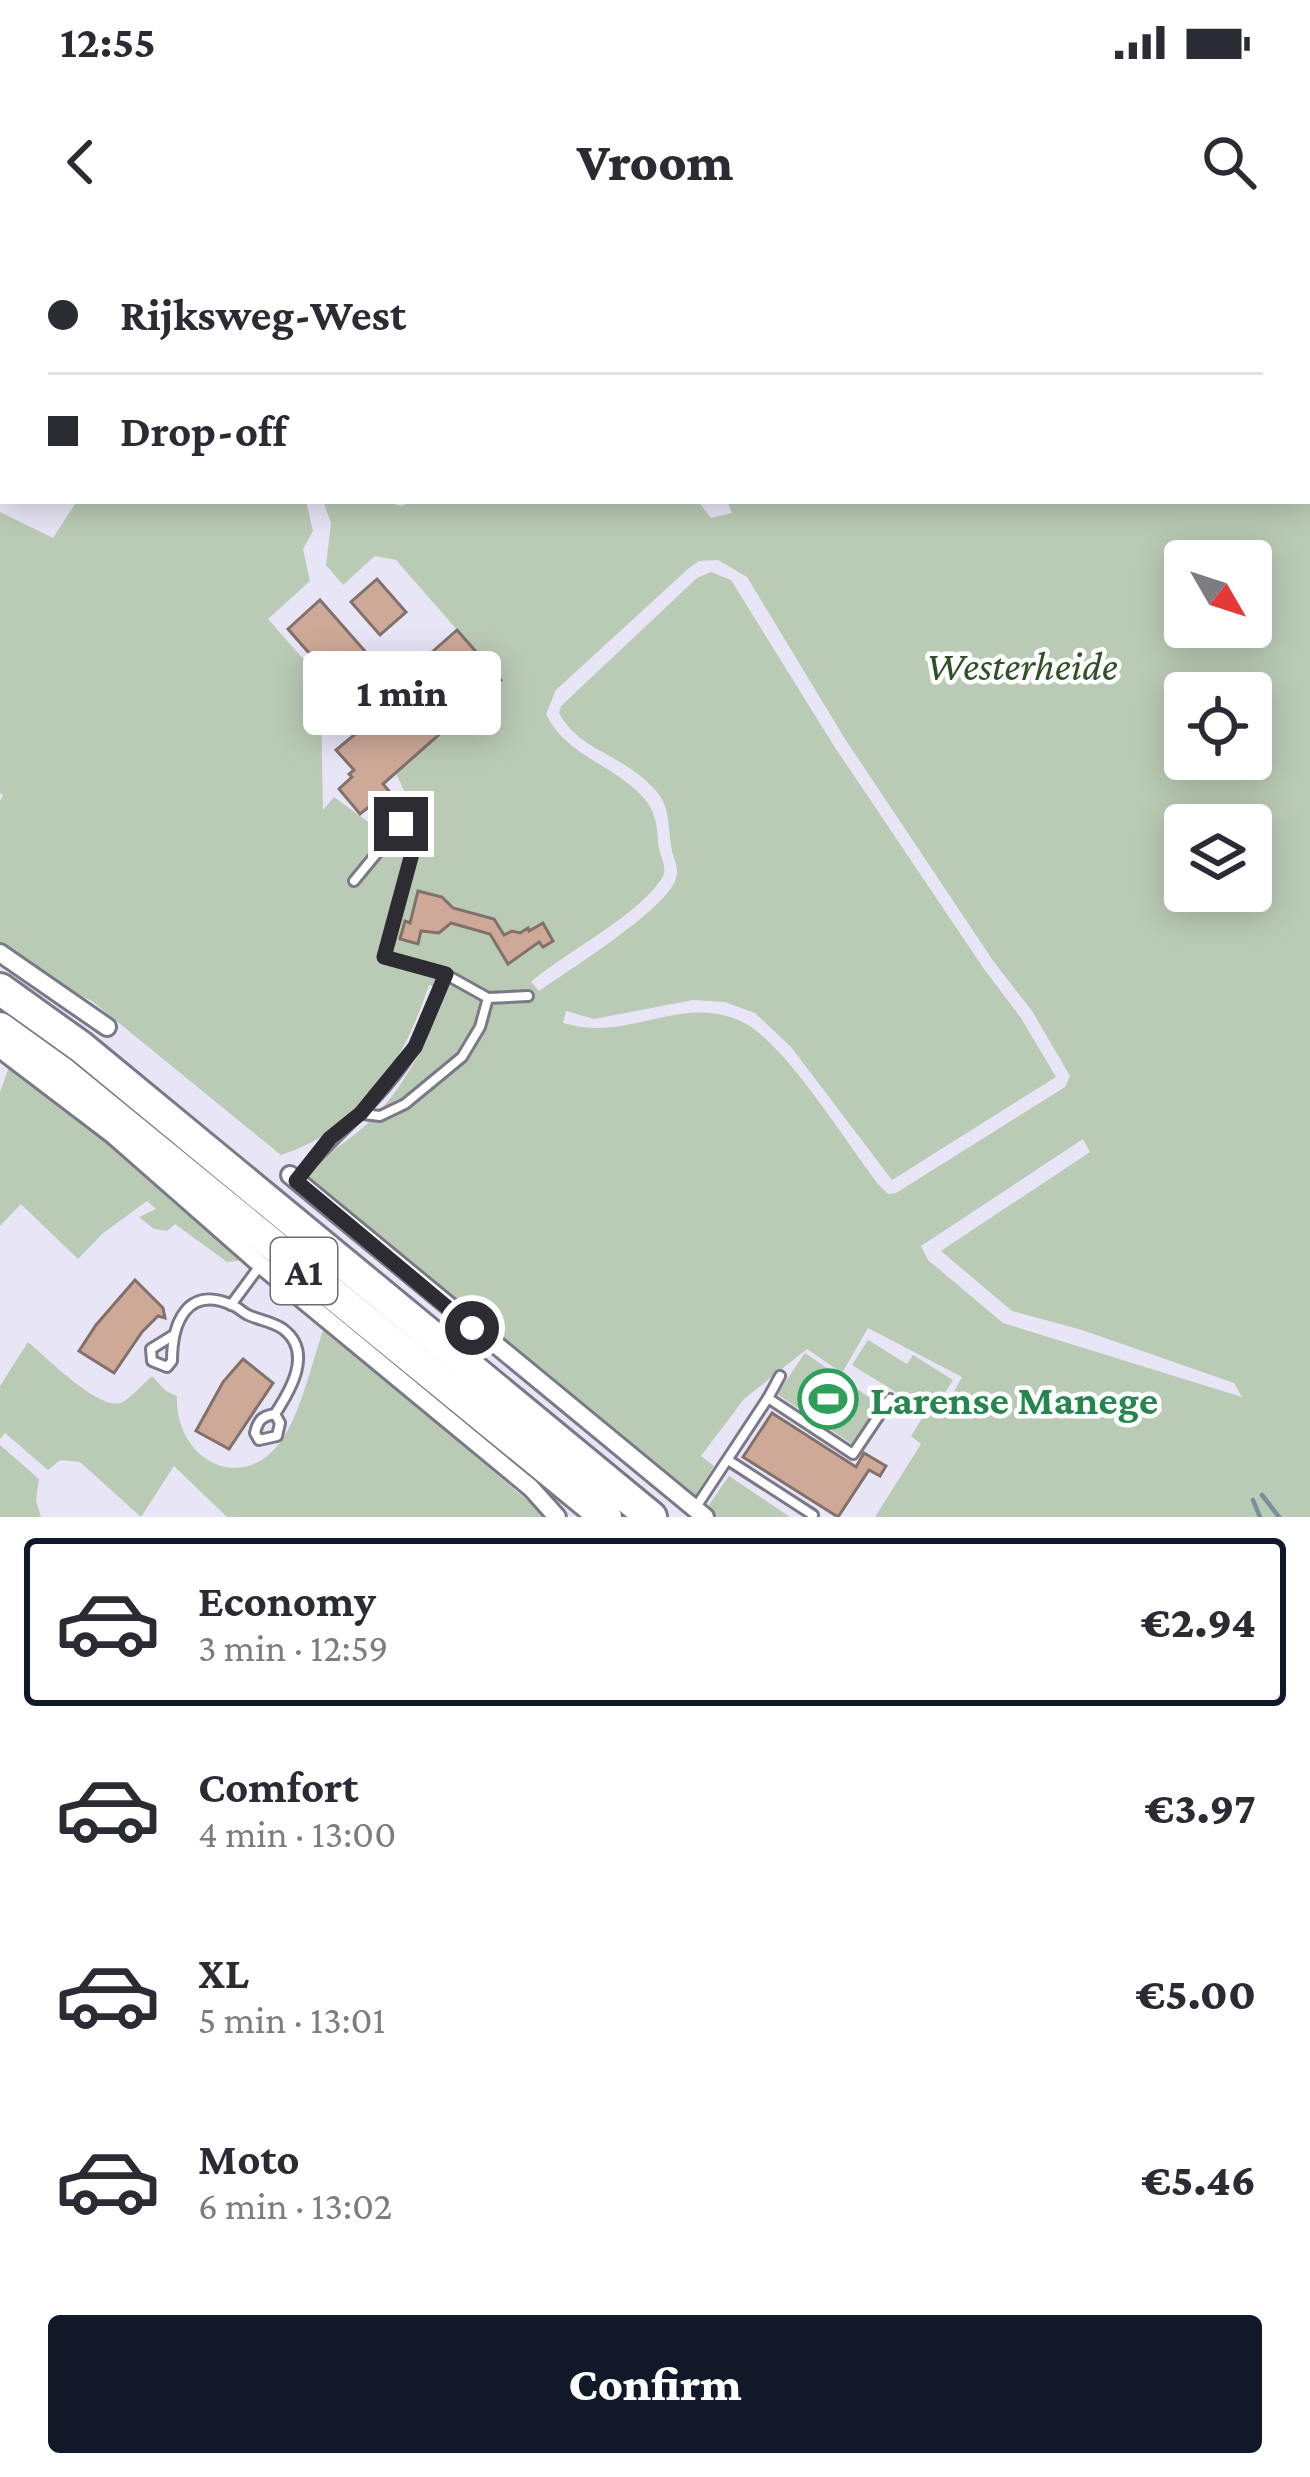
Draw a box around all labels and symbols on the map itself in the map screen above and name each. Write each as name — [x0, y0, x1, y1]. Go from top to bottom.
north arrow — [1164, 540, 1272, 648]
park label: Westerheide — [926, 642, 1118, 689]
callout: 1 min — [302, 650, 500, 734]
route end — [374, 797, 428, 851]
road number: A1 — [271, 1238, 337, 1304]
route start — [445, 1301, 499, 1355]
sports icon: Larense Manege — [797, 1368, 859, 1430]
place label: Larense Manege — [870, 1376, 1158, 1423]

